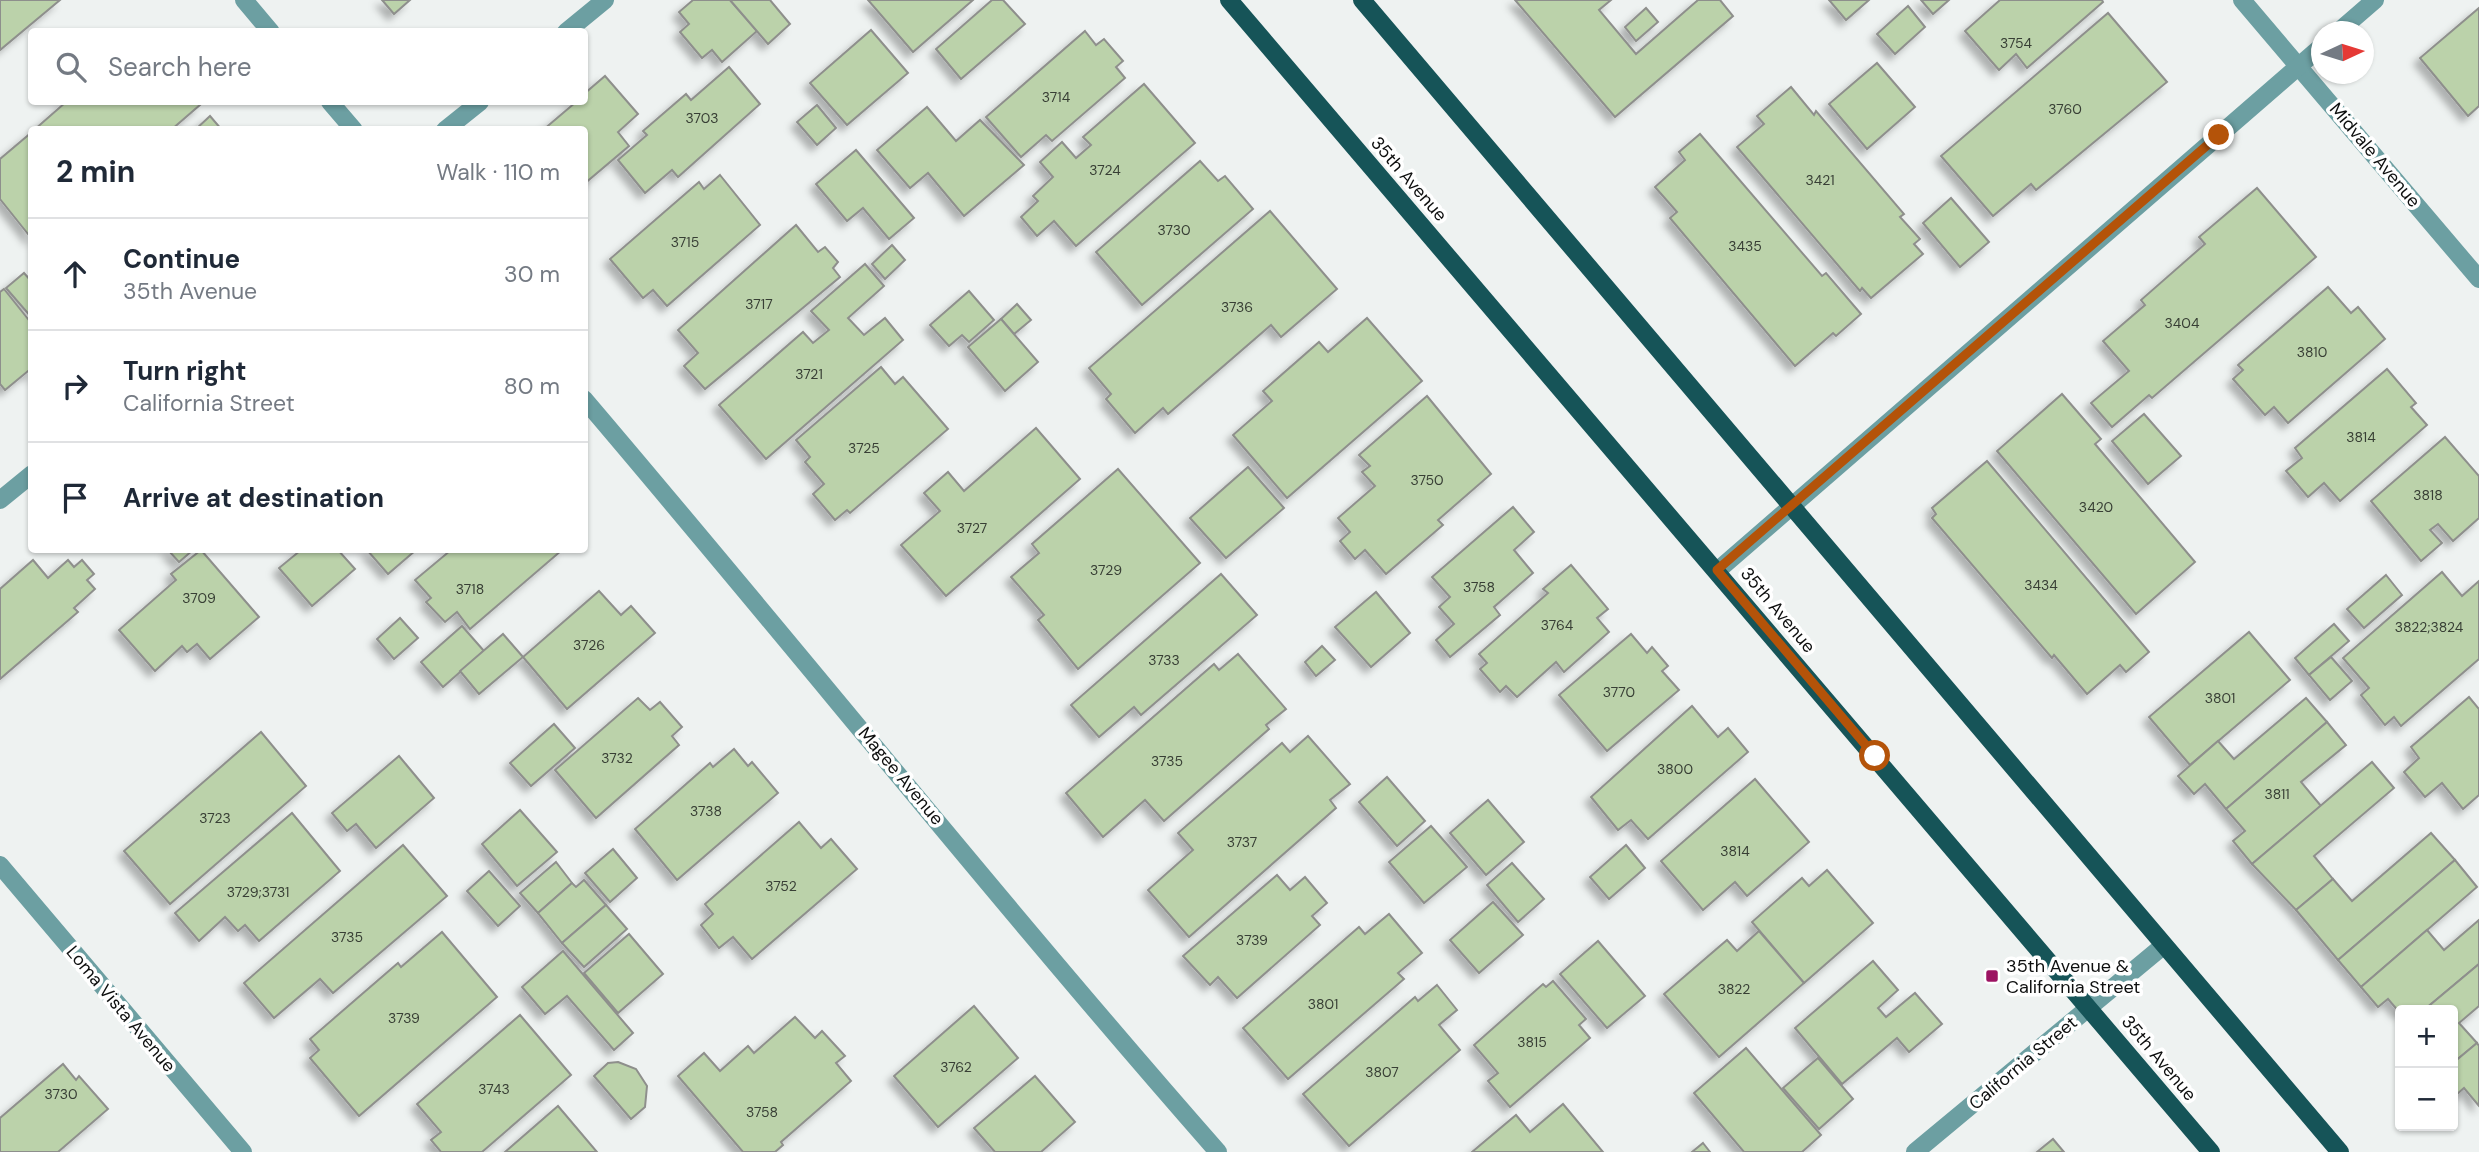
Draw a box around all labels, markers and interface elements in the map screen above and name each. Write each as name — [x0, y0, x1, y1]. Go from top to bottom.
north arrow — [2311, 21, 2374, 84]
search box — [28, 28, 588, 105]
house number: 3754 — [2000, 34, 2033, 52]
icon: search — [52, 48, 90, 86]
text: Search here — [108, 50, 251, 84]
house number: 3714 — [1042, 88, 1071, 106]
street label: Midvale Avenue — [2324, 98, 2426, 212]
house number: 3760 — [2048, 100, 2082, 118]
house number: 3703 — [685, 109, 719, 127]
route end — [2203, 119, 2234, 150]
street label: 35th Avenue — [1366, 132, 1452, 226]
text: 2 min — [56, 152, 135, 191]
text: Walk · 110 m — [436, 157, 560, 187]
house number: 3724 — [1089, 161, 1121, 179]
house number: 3421 — [1805, 171, 1835, 189]
house number: 3730 — [1158, 221, 1191, 239]
house number: 3715 — [671, 233, 699, 251]
house number: 3435 — [1728, 237, 1762, 255]
text: Continue — [123, 242, 240, 276]
icon: ahead — [56, 255, 94, 293]
text: 30 m — [504, 259, 560, 289]
text: 35th Avenue — [123, 276, 257, 306]
house number: 3717 — [745, 295, 773, 313]
house number: 3736 — [1221, 298, 1253, 316]
house number: 3404 — [2165, 314, 2200, 332]
house number: 3810 — [2297, 343, 2327, 361]
text: Turn right — [123, 354, 247, 388]
house number: 3721 — [795, 365, 823, 383]
icon: right — [56, 367, 94, 405]
text: 80 m — [504, 371, 560, 401]
text: California Street — [123, 388, 295, 418]
house number: 3814 — [2346, 428, 2376, 446]
house number: 3725 — [848, 439, 880, 457]
house number: 3750 — [1410, 471, 1444, 489]
icon: arrive — [56, 479, 94, 517]
text: Arrive at destination — [123, 481, 384, 515]
house number: 3818 — [2413, 486, 2443, 504]
house number: 3420 — [2079, 498, 2113, 516]
house number: 3727 — [957, 519, 987, 537]
house number: 3729 — [1090, 561, 1122, 579]
street label: 35th Avenue — [1735, 562, 1821, 658]
house number: 3434 — [2024, 576, 2058, 594]
house number: 3758 — [1463, 578, 1495, 596]
house number: 3718 — [456, 580, 484, 598]
house number: 3709 — [182, 589, 216, 607]
house number: 3764 — [1541, 616, 1574, 634]
house number: 3822;3824 — [2395, 618, 2464, 636]
house number: 3726 — [573, 636, 605, 654]
house number: 3733 — [1148, 651, 1180, 669]
house number: 3770 — [1603, 683, 1635, 701]
house number: 3801 — [2205, 689, 2235, 707]
street label: Magee Avenue — [853, 722, 949, 830]
route start — [1859, 740, 1890, 771]
house number: 3732 — [601, 749, 633, 767]
house number: 3735 — [1151, 752, 1183, 770]
house number: 3800 — [1657, 760, 1693, 778]
house number: 3811 — [2264, 785, 2290, 803]
house number: 3738 — [690, 802, 722, 820]
house number: 3723 — [199, 809, 231, 827]
house number: 3737 — [1227, 833, 1257, 851]
house number: 3814 — [1720, 842, 1750, 860]
house number: 3752 — [765, 877, 797, 895]
house number: 3729;3731 — [227, 883, 289, 901]
house number: 3735 — [331, 928, 363, 946]
house number: 3739 — [1236, 931, 1268, 949]
street label: Loma Vista Avenue — [61, 941, 181, 1077]
place label: 35th Avenue & California Street — [2006, 954, 2140, 999]
marker: 35th Avenue & California Street — [1984, 968, 2000, 984]
house number: 3822 — [1718, 980, 1750, 998]
house number: 3801 — [1308, 995, 1338, 1013]
map controls — [2395, 1005, 2458, 1131]
button: + — [2395, 1005, 2458, 1068]
house number: 3739 — [388, 1009, 420, 1027]
street label: 35th Avenue — [2116, 1010, 2202, 1106]
street label: California Street — [1964, 1011, 2082, 1115]
house number: 3815 — [1517, 1033, 1547, 1051]
house number: 3762 — [940, 1058, 972, 1076]
house number: 3807 — [1365, 1063, 1399, 1081]
button: − — [2395, 1068, 2458, 1131]
house number: 3743 — [478, 1080, 510, 1098]
house number: 3730 — [45, 1085, 78, 1103]
house number: 3758 — [746, 1103, 778, 1121]

